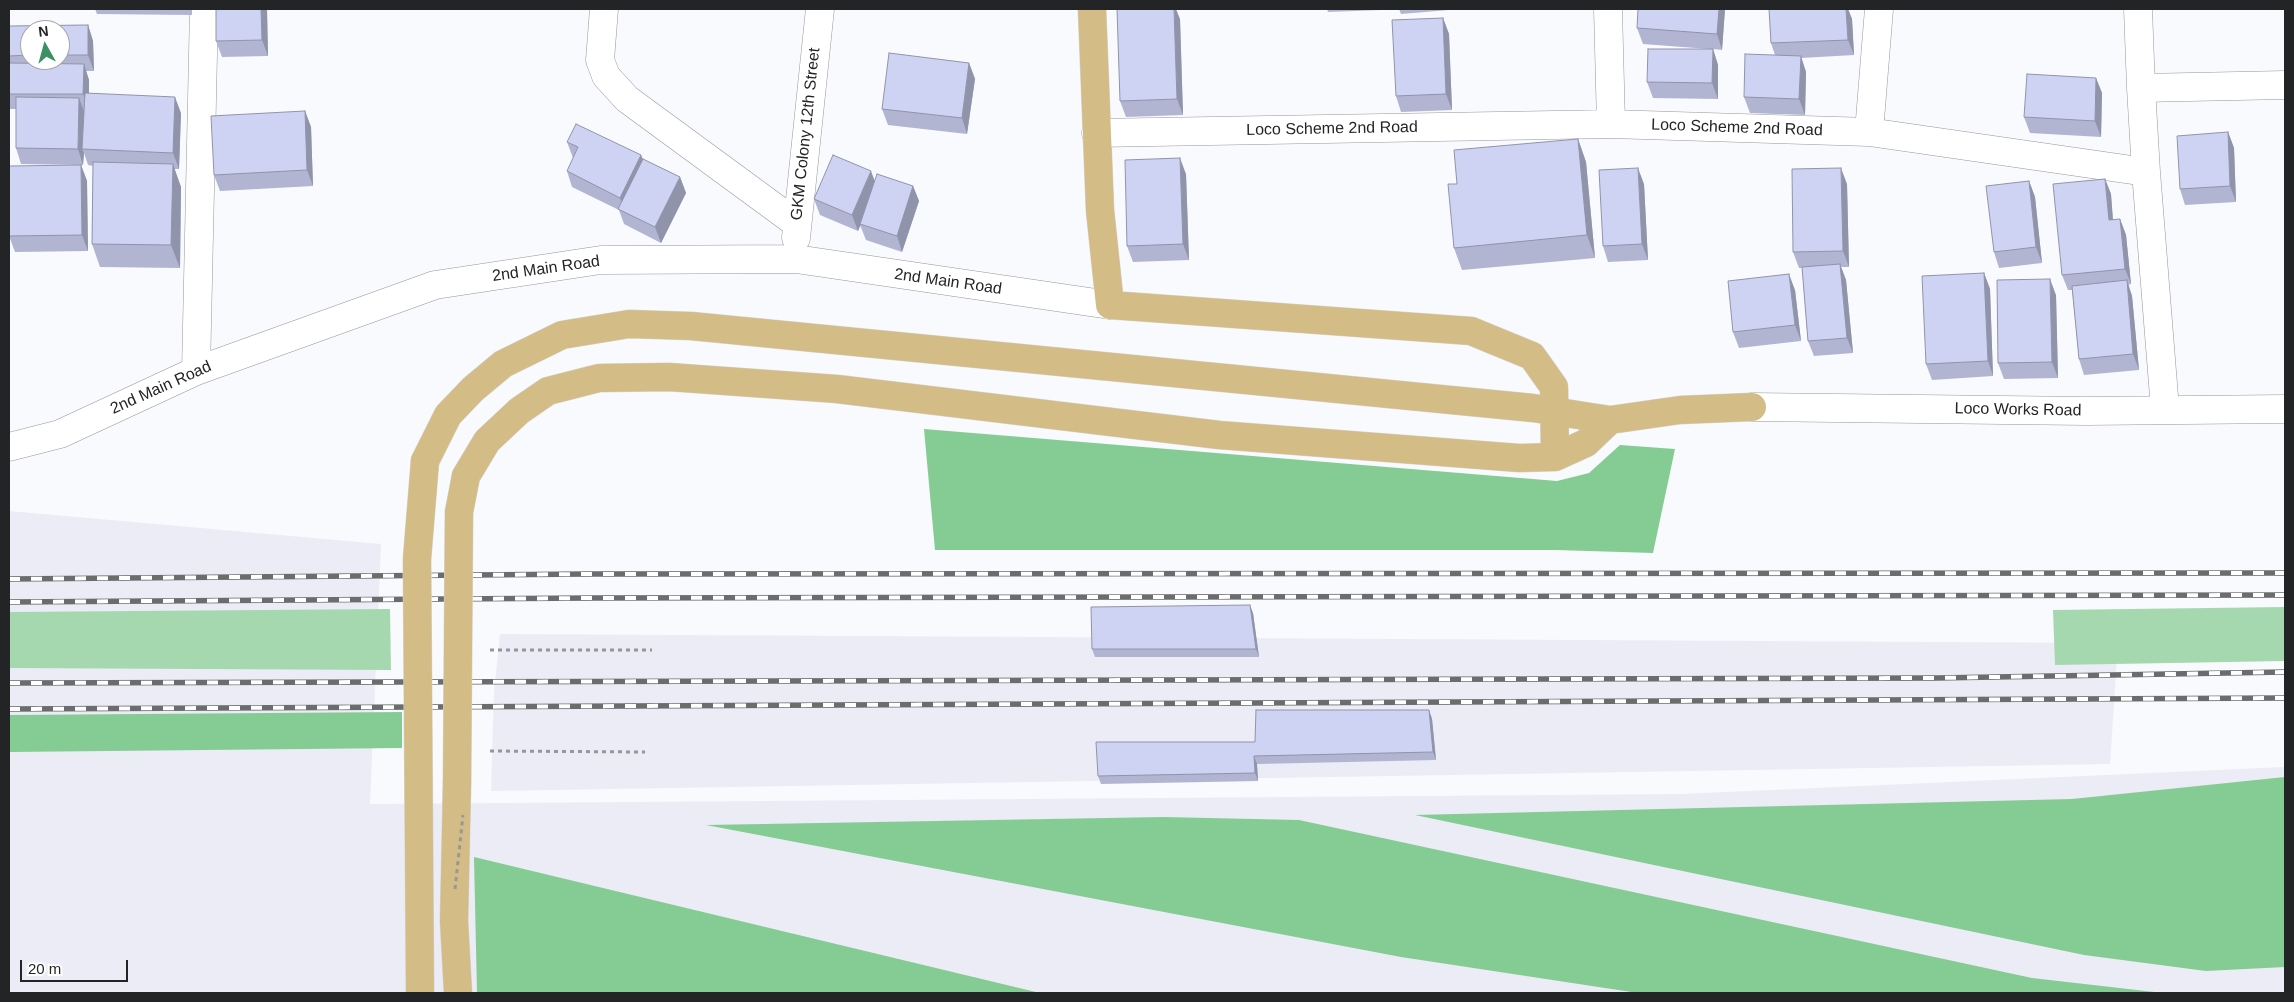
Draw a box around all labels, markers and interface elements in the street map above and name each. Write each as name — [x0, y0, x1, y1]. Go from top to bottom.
north arrow — [20, 20, 70, 70]
text: N — [37, 23, 49, 40]
street label: GKM Colony 12th Street — [787, 47, 825, 221]
street label: Loco Scheme 2nd Road — [1651, 115, 1823, 141]
street label: Loco Scheme 2nd Road — [1246, 118, 1418, 140]
street label: 2nd Main Road — [491, 252, 601, 286]
street label: 2nd Main Road — [893, 265, 1003, 299]
street label: 2nd Main Road — [108, 357, 214, 419]
street label: Loco Works Road — [1954, 399, 2082, 421]
scale bar — [22, 950, 130, 982]
text: 20 m — [28, 960, 61, 977]

